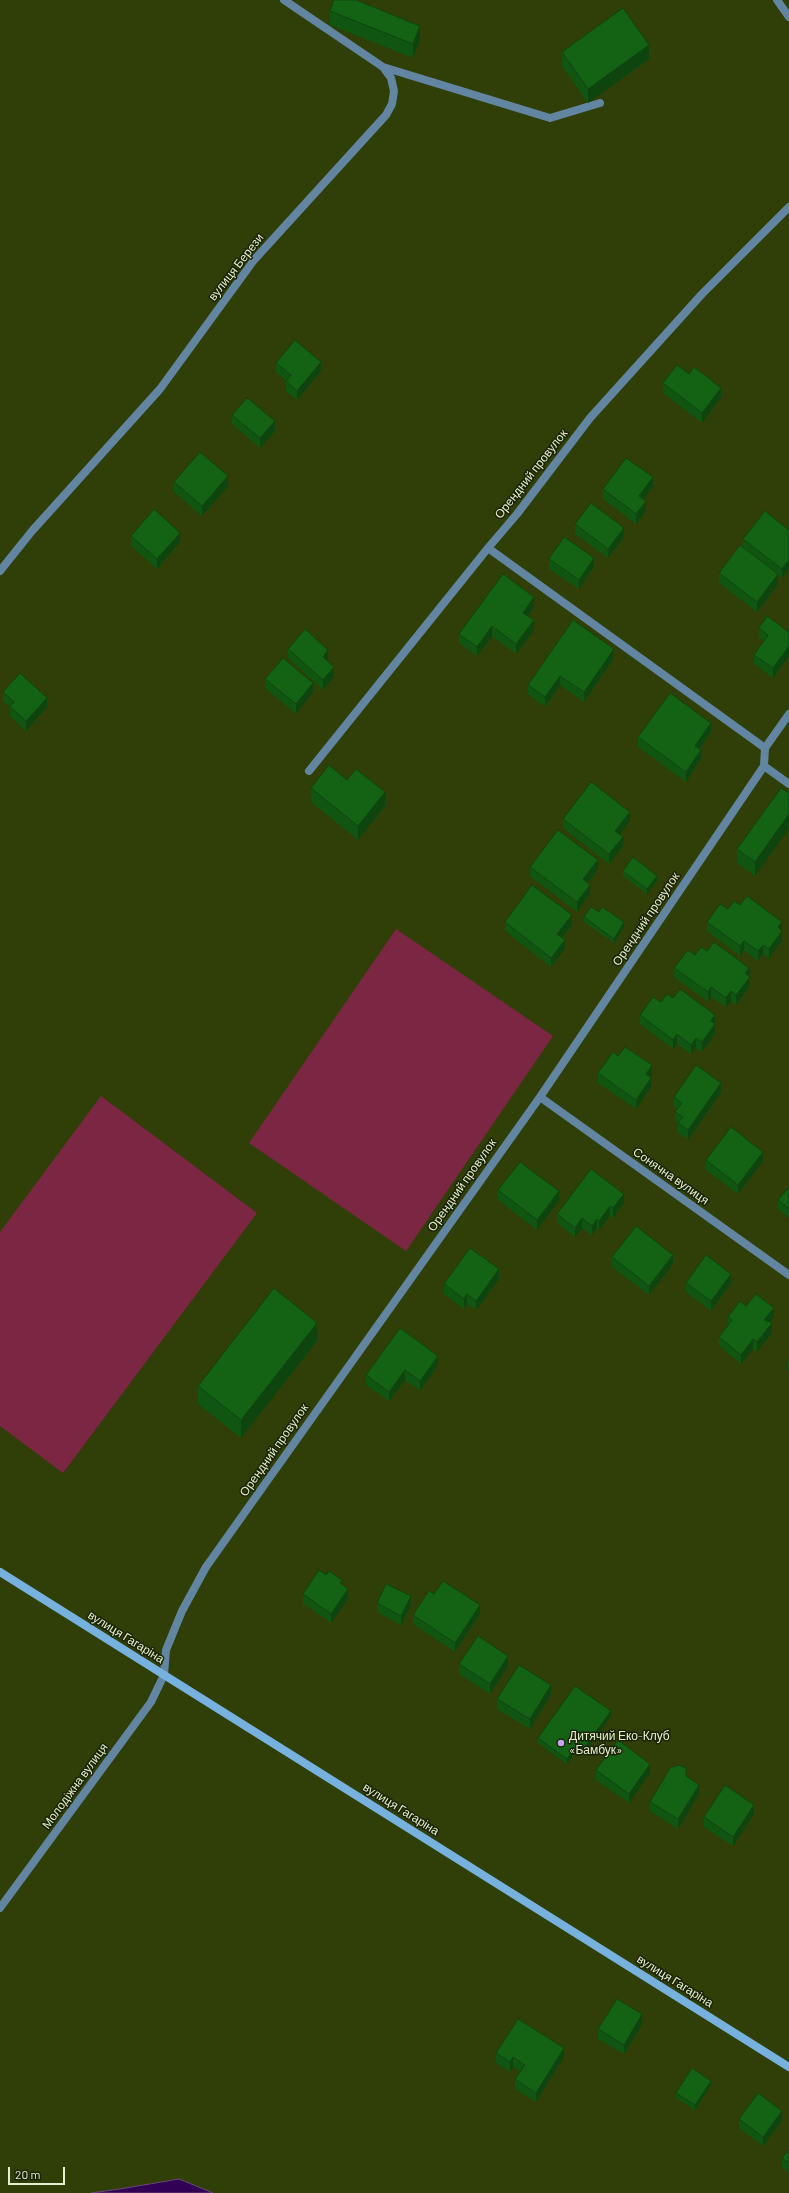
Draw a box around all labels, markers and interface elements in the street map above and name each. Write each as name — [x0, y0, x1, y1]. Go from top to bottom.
street label: вулиця Берези — [205, 231, 267, 303]
street label: Орендний провулок — [492, 426, 570, 522]
street label: Орендний провулок — [609, 870, 683, 968]
street label: Орендний провулок — [425, 1136, 499, 1234]
street label: Сонячна вулиця — [630, 1144, 712, 1208]
street label: Орендний провулок — [237, 1401, 311, 1499]
street label: вулиця Гагаріна — [85, 1608, 167, 1666]
place label: Дитячий Еко-Клуб «Бамбук» — [569, 1729, 670, 1757]
marker: Дитячий Еко-Клуб «Бамбук» — [556, 1738, 566, 1748]
street label: Молодіжна вулиця — [39, 1740, 111, 1832]
street label: вулиця Гагаріна — [360, 1780, 442, 1838]
street label: вулиця Гагаріна — [634, 1952, 716, 2010]
scale bar — [10, 2159, 67, 2185]
text: 20 m — [15, 2167, 41, 2181]

